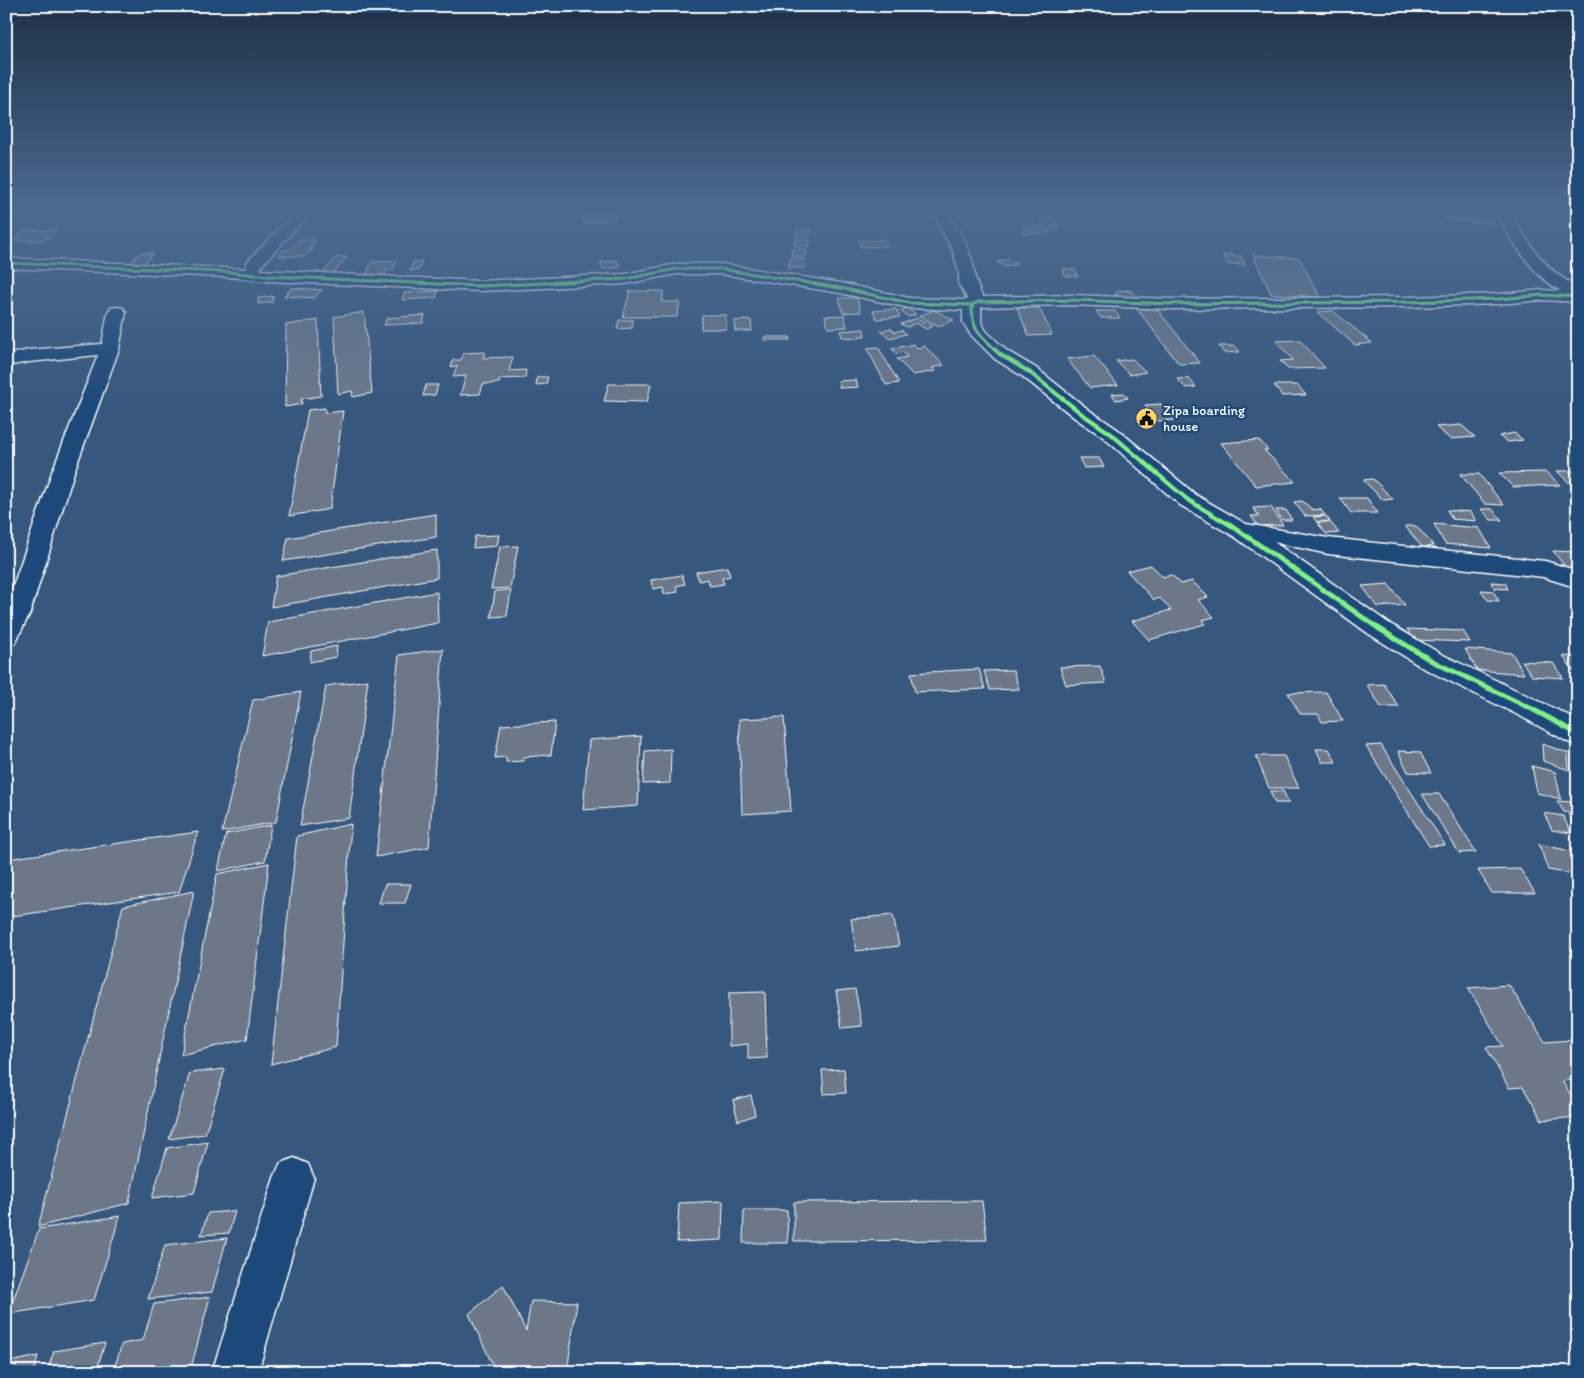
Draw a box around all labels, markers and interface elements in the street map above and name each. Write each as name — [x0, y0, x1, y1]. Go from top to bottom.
place label: Zipa boarding house — [1163, 402, 1246, 435]
public building icon: Zipa boarding house — [1135, 406, 1159, 430]

